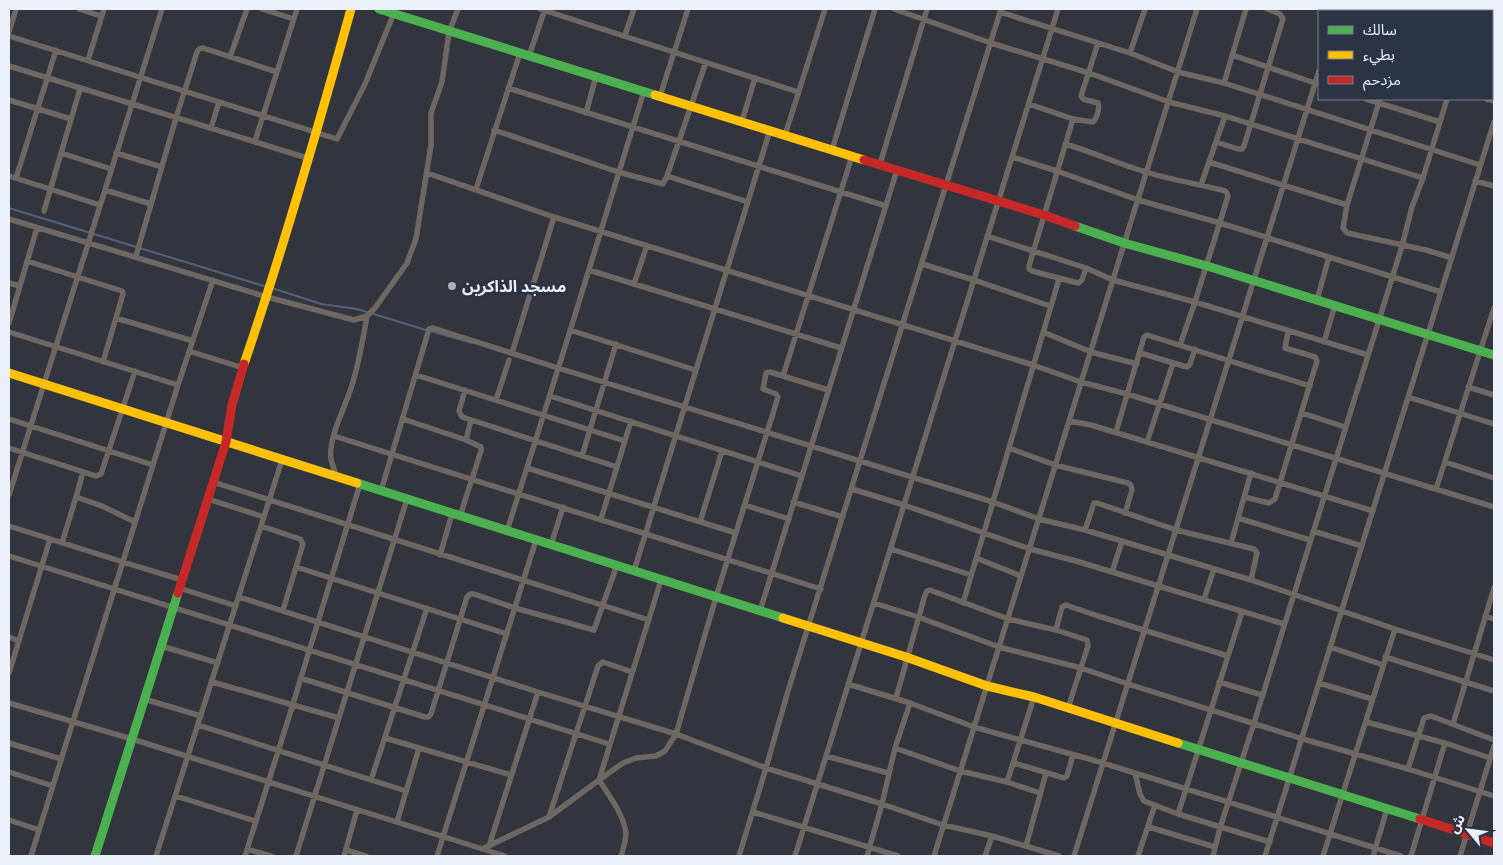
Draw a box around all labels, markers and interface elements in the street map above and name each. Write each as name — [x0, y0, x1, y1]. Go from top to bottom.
legend — [1318, 10, 1493, 100]
text: سالك — [1363, 21, 1397, 38]
text: بطيء — [1363, 46, 1395, 66]
text: مزدحم — [1363, 71, 1401, 91]
place label: مسجد الذاكرين — [462, 277, 566, 296]
marker: مسجد الذاكرين — [446, 280, 458, 292]
north arrow — [1443, 805, 1493, 855]
text: ش — [1445, 811, 1468, 836]

